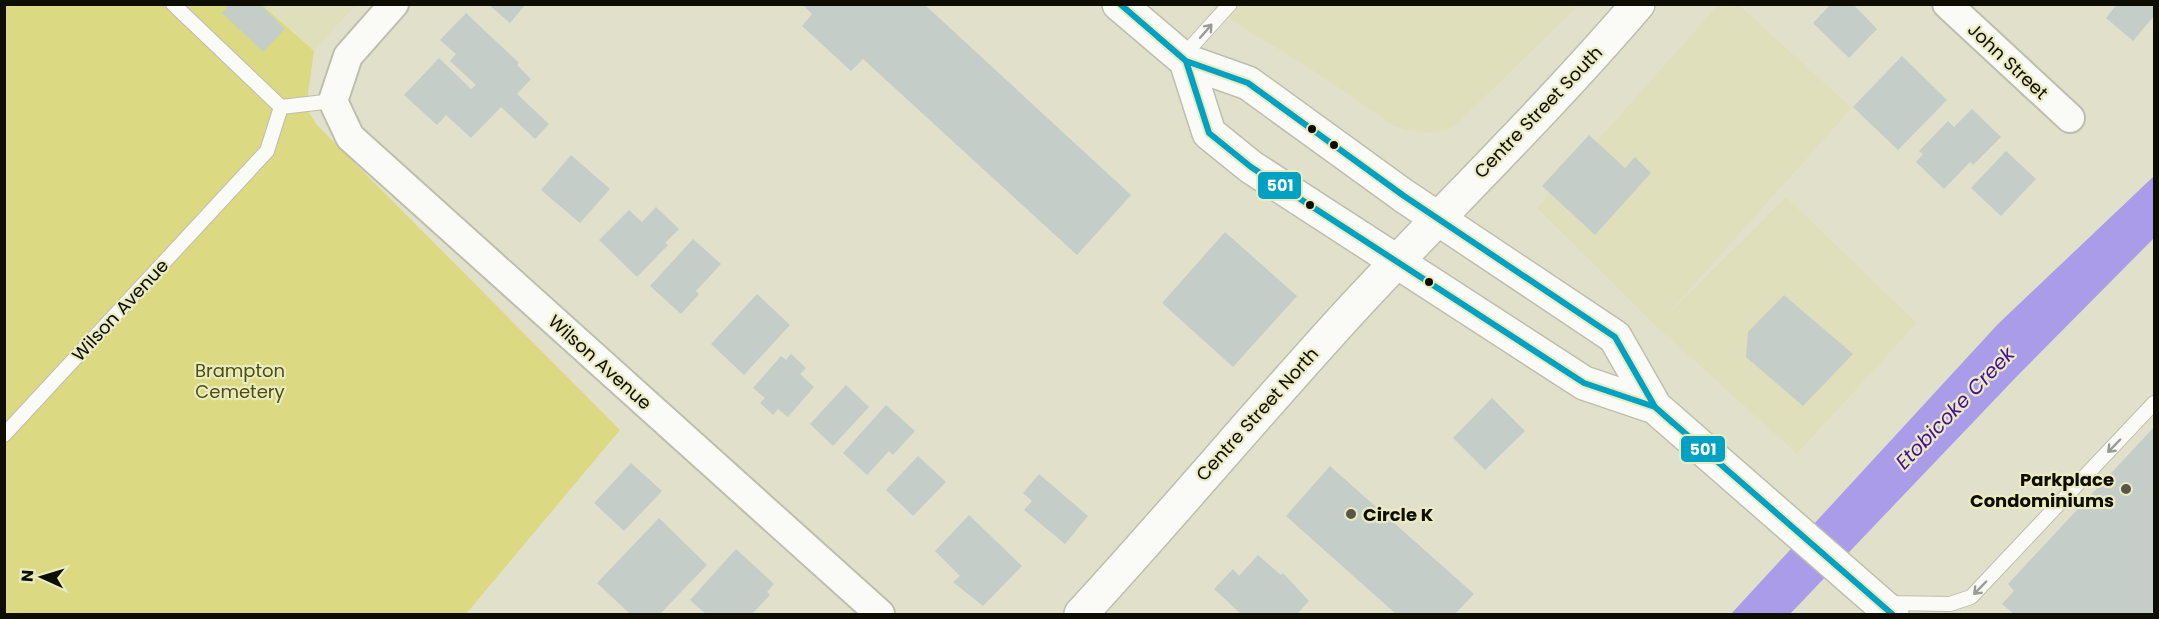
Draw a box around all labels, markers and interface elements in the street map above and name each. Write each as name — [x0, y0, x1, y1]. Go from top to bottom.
street label: John Street — [1962, 17, 2054, 105]
one-way arrow — [1199, 23, 1213, 38]
street label: Centre Street South — [1468, 40, 1608, 184]
unlabelled marker — [1306, 123, 1318, 135]
unlabelled marker — [1328, 139, 1340, 151]
line badge: 501 — [1257, 171, 1302, 200]
text: 501 — [1267, 174, 1293, 197]
unlabelled marker — [1304, 199, 1316, 211]
street label: Wilson Avenue — [66, 253, 174, 367]
unlabelled marker — [1423, 276, 1435, 288]
street label: Wilson Avenue — [543, 309, 657, 415]
water label: Etobicoke Creek — [1889, 339, 2022, 475]
street label: Centre Street North — [1190, 342, 1324, 486]
park label: Brampton Cemetery — [195, 358, 285, 404]
line badge: 501 — [1680, 435, 1726, 463]
text: 501 — [1690, 438, 1716, 461]
one-way arrow — [2107, 438, 2121, 453]
place label: Parkplace Condominiums — [1970, 467, 2114, 513]
marker: Parkplace Condominiums — [2119, 482, 2133, 496]
place label: Circle K — [1363, 502, 1434, 527]
marker: Circle K — [1344, 507, 1358, 521]
north arrow — [12, 547, 72, 607]
text: N — [16, 569, 39, 583]
one-way arrow — [1973, 580, 1988, 595]

